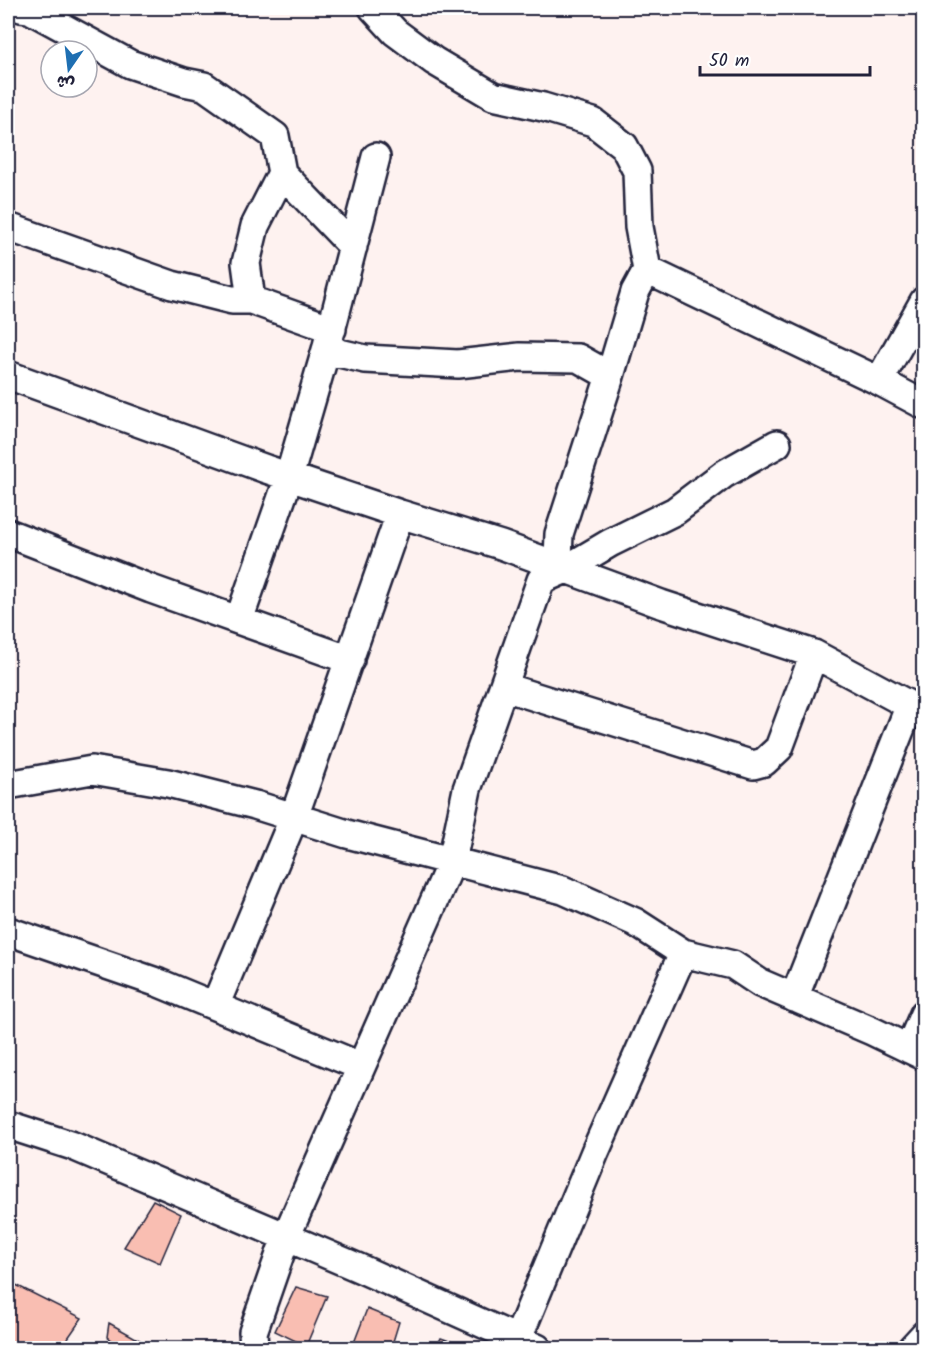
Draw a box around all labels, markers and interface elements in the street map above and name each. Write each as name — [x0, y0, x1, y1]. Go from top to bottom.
north arrow — [39, 39, 99, 99]
scale bar — [700, 39, 870, 77]
text: 50 m — [709, 47, 749, 76]
text: ش — [54, 68, 77, 96]

